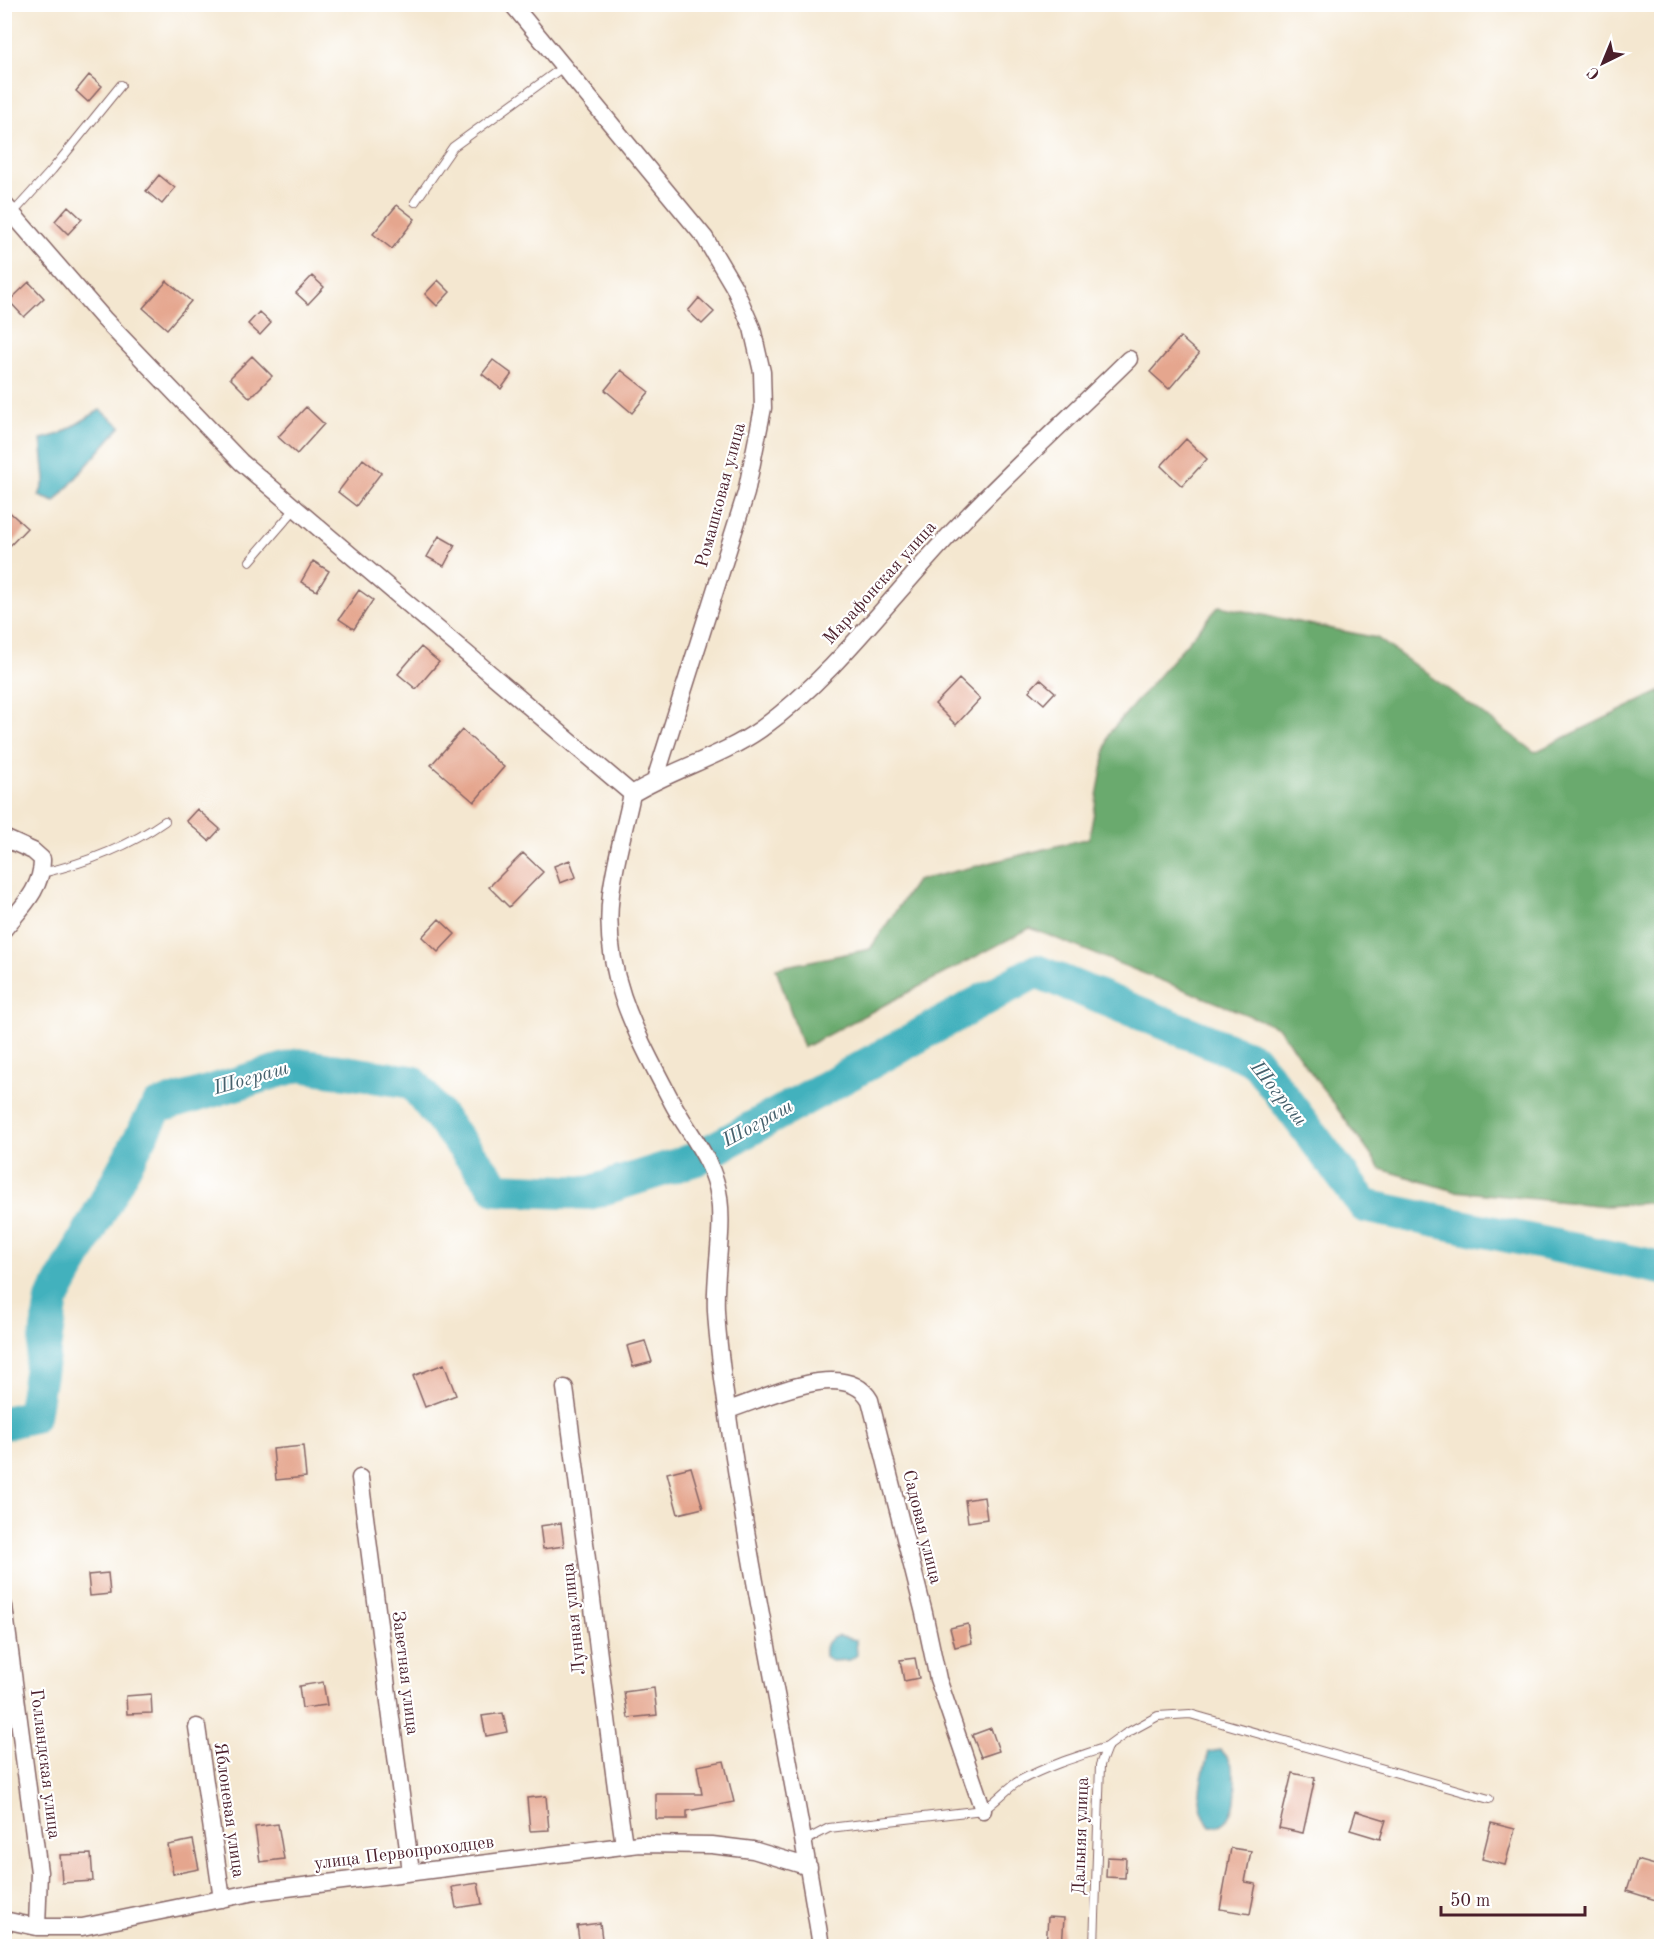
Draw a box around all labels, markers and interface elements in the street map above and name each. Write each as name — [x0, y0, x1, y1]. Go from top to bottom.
north arrow — [1573, 33, 1633, 93]
text: С — [1585, 63, 1603, 82]
street label: Ромашковая улица — [693, 421, 749, 569]
street label: Марафонская улица — [820, 518, 941, 649]
water label: Шограш — [1245, 1057, 1310, 1130]
water label: Шограш — [210, 1059, 291, 1100]
water label: Шограш — [718, 1096, 797, 1152]
street label: Садовая улица — [899, 1468, 945, 1586]
street label: Лунная улица — [559, 1562, 589, 1676]
street label: Заветная улица — [388, 1610, 422, 1736]
street label: Голландская улица — [27, 1688, 63, 1840]
street label: Яблоневая улица — [211, 1741, 247, 1879]
street label: Дальняя улица — [1070, 1776, 1092, 1895]
street label: улица Первопроходцев — [313, 1833, 495, 1873]
scale bar — [1441, 1879, 1585, 1917]
text: 50 m — [1450, 1892, 1490, 1910]

